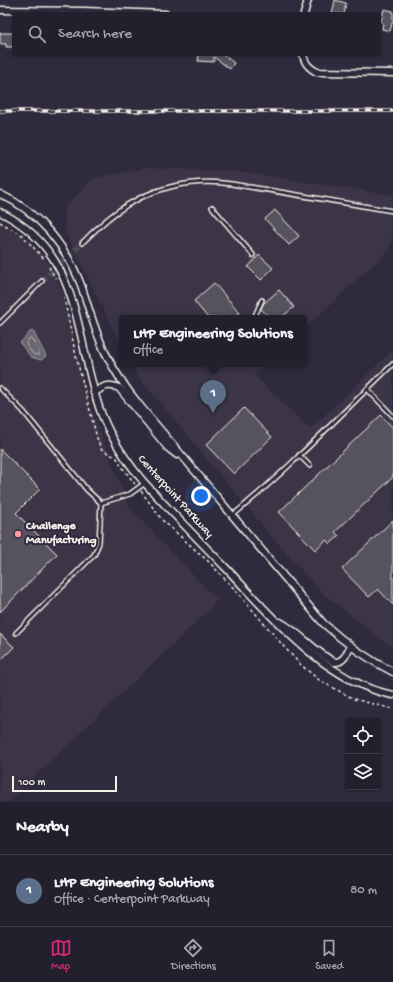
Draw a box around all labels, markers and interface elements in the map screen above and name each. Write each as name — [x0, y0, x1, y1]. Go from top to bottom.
search box — [12, 12, 381, 56]
icon: search — [26, 23, 48, 45]
text: Search here — [58, 25, 132, 43]
popup — [119, 315, 307, 367]
text: LHP Engineering Solutions — [133, 325, 293, 343]
text: Office — [133, 343, 163, 358]
pin: 1 — [200, 380, 226, 413]
street label: Centerpoint Parkway — [134, 453, 216, 541]
your location — [191, 486, 211, 506]
place label: Challenge Manufacturing — [25, 520, 97, 548]
marker: Challenge Manufacturing — [13, 529, 23, 539]
map controls — [345, 718, 381, 790]
button: locate — [345, 718, 381, 754]
button: layers — [345, 754, 381, 790]
scale bar — [12, 774, 117, 793]
text: 100 m — [18, 777, 45, 789]
text: Nearby — [16, 818, 69, 838]
text: LHP Engineering Solutions — [54, 874, 213, 892]
text: 1 — [26, 883, 32, 898]
text: 80 m — [350, 883, 377, 898]
text: Office · Centerpoint Parkway — [54, 892, 210, 907]
tab: Map — [50, 937, 72, 973]
tab: Directions — [171, 937, 216, 973]
tab: Saved — [315, 937, 343, 973]

